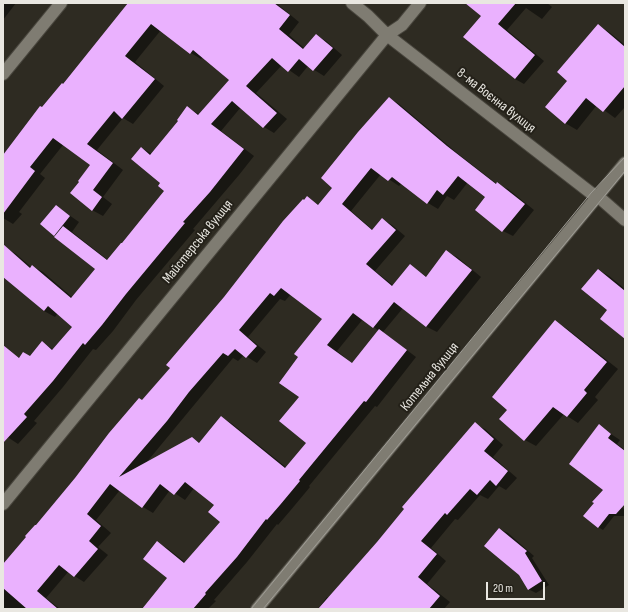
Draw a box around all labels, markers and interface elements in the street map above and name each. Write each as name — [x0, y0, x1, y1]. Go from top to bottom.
street label: 8-ма Воєнна вулиця — [453, 65, 539, 137]
street label: Майстерська вулиця — [159, 197, 237, 287]
street label: Котельна вулиця — [397, 339, 463, 415]
scale bar — [488, 574, 547, 600]
text: 20 m — [493, 581, 513, 596]

